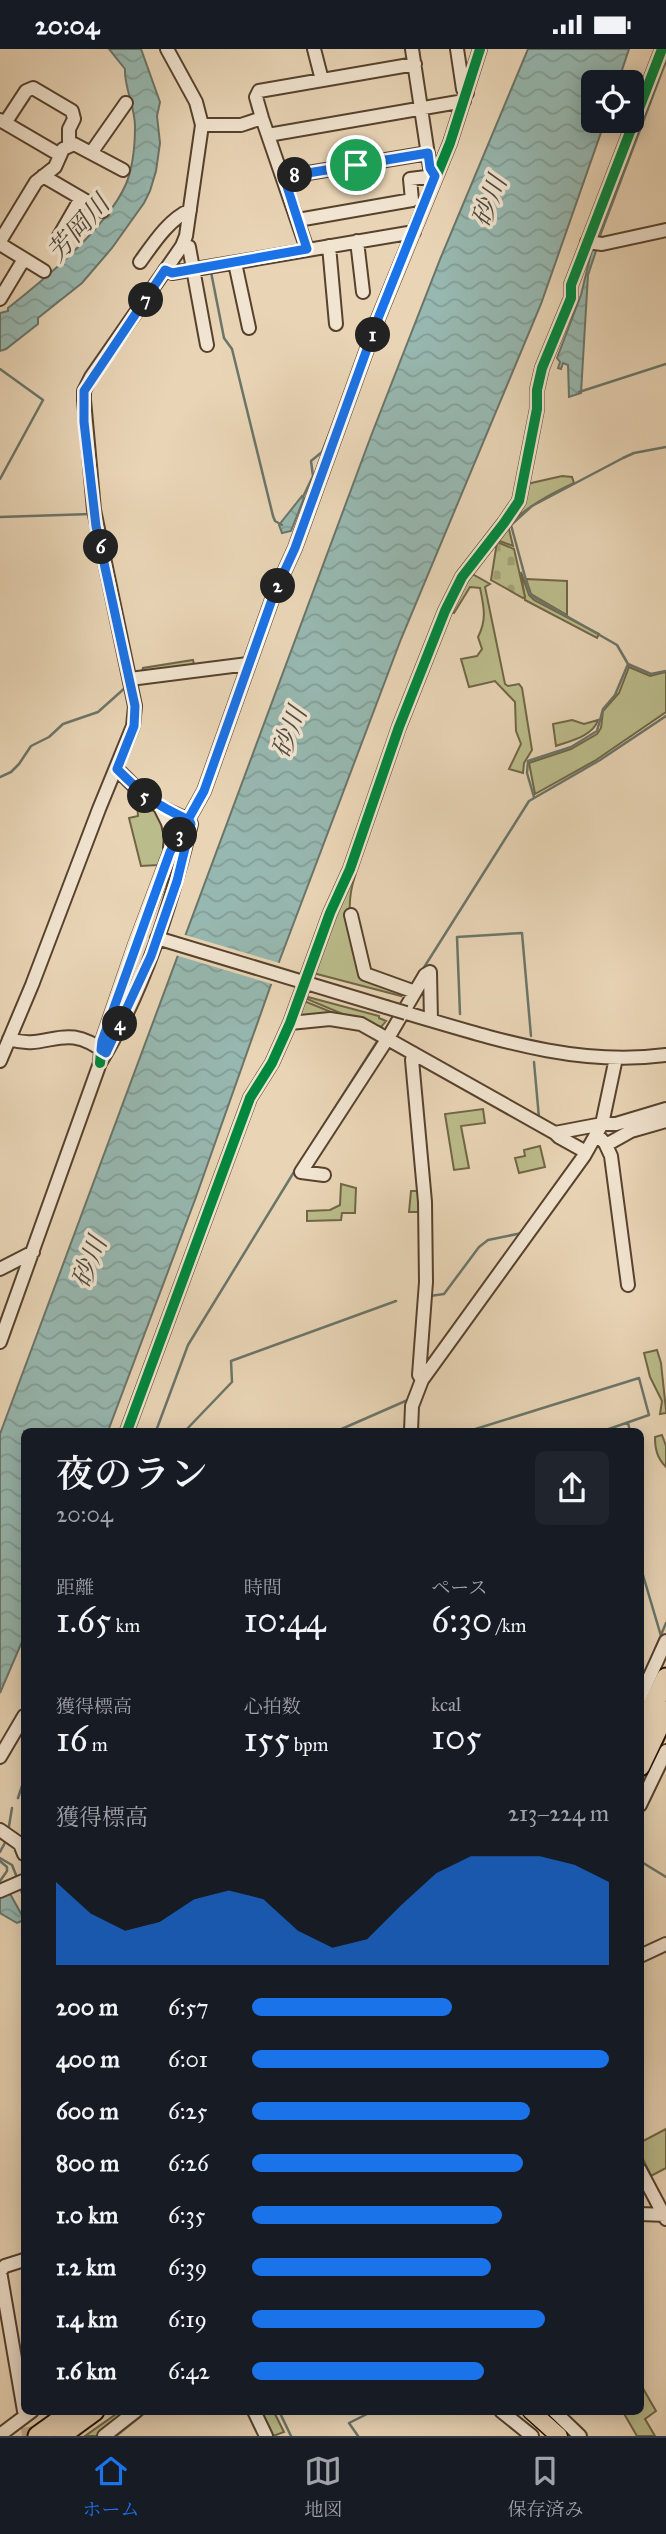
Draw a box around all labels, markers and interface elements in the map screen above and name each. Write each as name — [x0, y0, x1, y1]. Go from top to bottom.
text: 20:04 — [35, 9, 99, 41]
map controls — [581, 70, 644, 133]
button: locate — [581, 70, 644, 133]
pin — [326, 135, 386, 195]
icon: arrive — [337, 146, 375, 184]
pin: 8 — [278, 157, 312, 193]
text: 8 — [289, 163, 300, 186]
water label: 砂川 — [465, 168, 514, 231]
water label: 芳岡川 — [40, 186, 118, 268]
pin: 7 — [128, 282, 164, 317]
text: 7 — [140, 288, 151, 311]
pin: 1 — [356, 317, 390, 353]
text: 1 — [369, 323, 376, 346]
pin: 6 — [84, 529, 119, 565]
text: 6 — [96, 535, 105, 558]
pin: 2 — [260, 569, 296, 603]
text: 2 — [273, 574, 282, 597]
water label: 砂川 — [265, 699, 314, 762]
pin: 5 — [128, 779, 162, 813]
text: 5 — [140, 784, 149, 807]
pin: 3 — [162, 817, 198, 853]
text: 3 — [176, 823, 183, 846]
pin: 4 — [102, 1007, 138, 1041]
text: 4 — [114, 1012, 125, 1035]
water label: 砂川 — [65, 1229, 114, 1292]
text: 夜のラン — [56, 1451, 208, 1497]
button: share — [535, 1451, 609, 1525]
text: 20:04 — [56, 1500, 113, 1528]
text: 距離 — [56, 1576, 94, 1599]
text: 時間 — [244, 1576, 282, 1599]
text: ペース — [431, 1576, 487, 1599]
text: 1.65 — [56, 1599, 111, 1642]
text: 10:44 — [244, 1599, 326, 1642]
text: 6:30 — [431, 1599, 492, 1642]
text: km — [111, 1614, 140, 1637]
text: /km — [492, 1614, 526, 1637]
text: kcal — [431, 1693, 461, 1716]
text: 獲得標高 — [56, 1695, 132, 1718]
text: 心拍数 — [244, 1695, 301, 1718]
text: 105 — [431, 1716, 482, 1759]
text: 16 — [56, 1718, 88, 1761]
text: 155 — [244, 1718, 290, 1761]
text: m — [88, 1733, 108, 1756]
text: bpm — [290, 1733, 328, 1756]
text: 213–224 m — [508, 1799, 609, 1827]
text: 獲得標高 — [56, 1803, 148, 1831]
text: 200 m — [56, 1993, 118, 2021]
text: 6:57 — [168, 1993, 209, 2021]
text: 400 m — [56, 2045, 120, 2073]
text: 6:01 — [168, 2045, 208, 2073]
text: 600 m — [56, 2097, 119, 2125]
text: 6:25 — [168, 2097, 207, 2125]
text: 800 m — [56, 2149, 119, 2177]
text: 6:26 — [168, 2149, 209, 2177]
text: 1.0 km — [56, 2201, 118, 2229]
text: 6:35 — [168, 2201, 205, 2229]
text: 1.2 km — [56, 2253, 116, 2281]
text: 6:39 — [168, 2253, 207, 2281]
text: 1.4 km — [56, 2305, 118, 2333]
text: 6:19 — [168, 2305, 207, 2333]
text: 1.6 km — [56, 2357, 117, 2385]
text: 6:42 — [168, 2357, 210, 2385]
tab: ホーム — [82, 2452, 140, 2521]
tab: 地図 — [304, 2452, 343, 2521]
tab: 保存済み — [507, 2452, 584, 2521]

